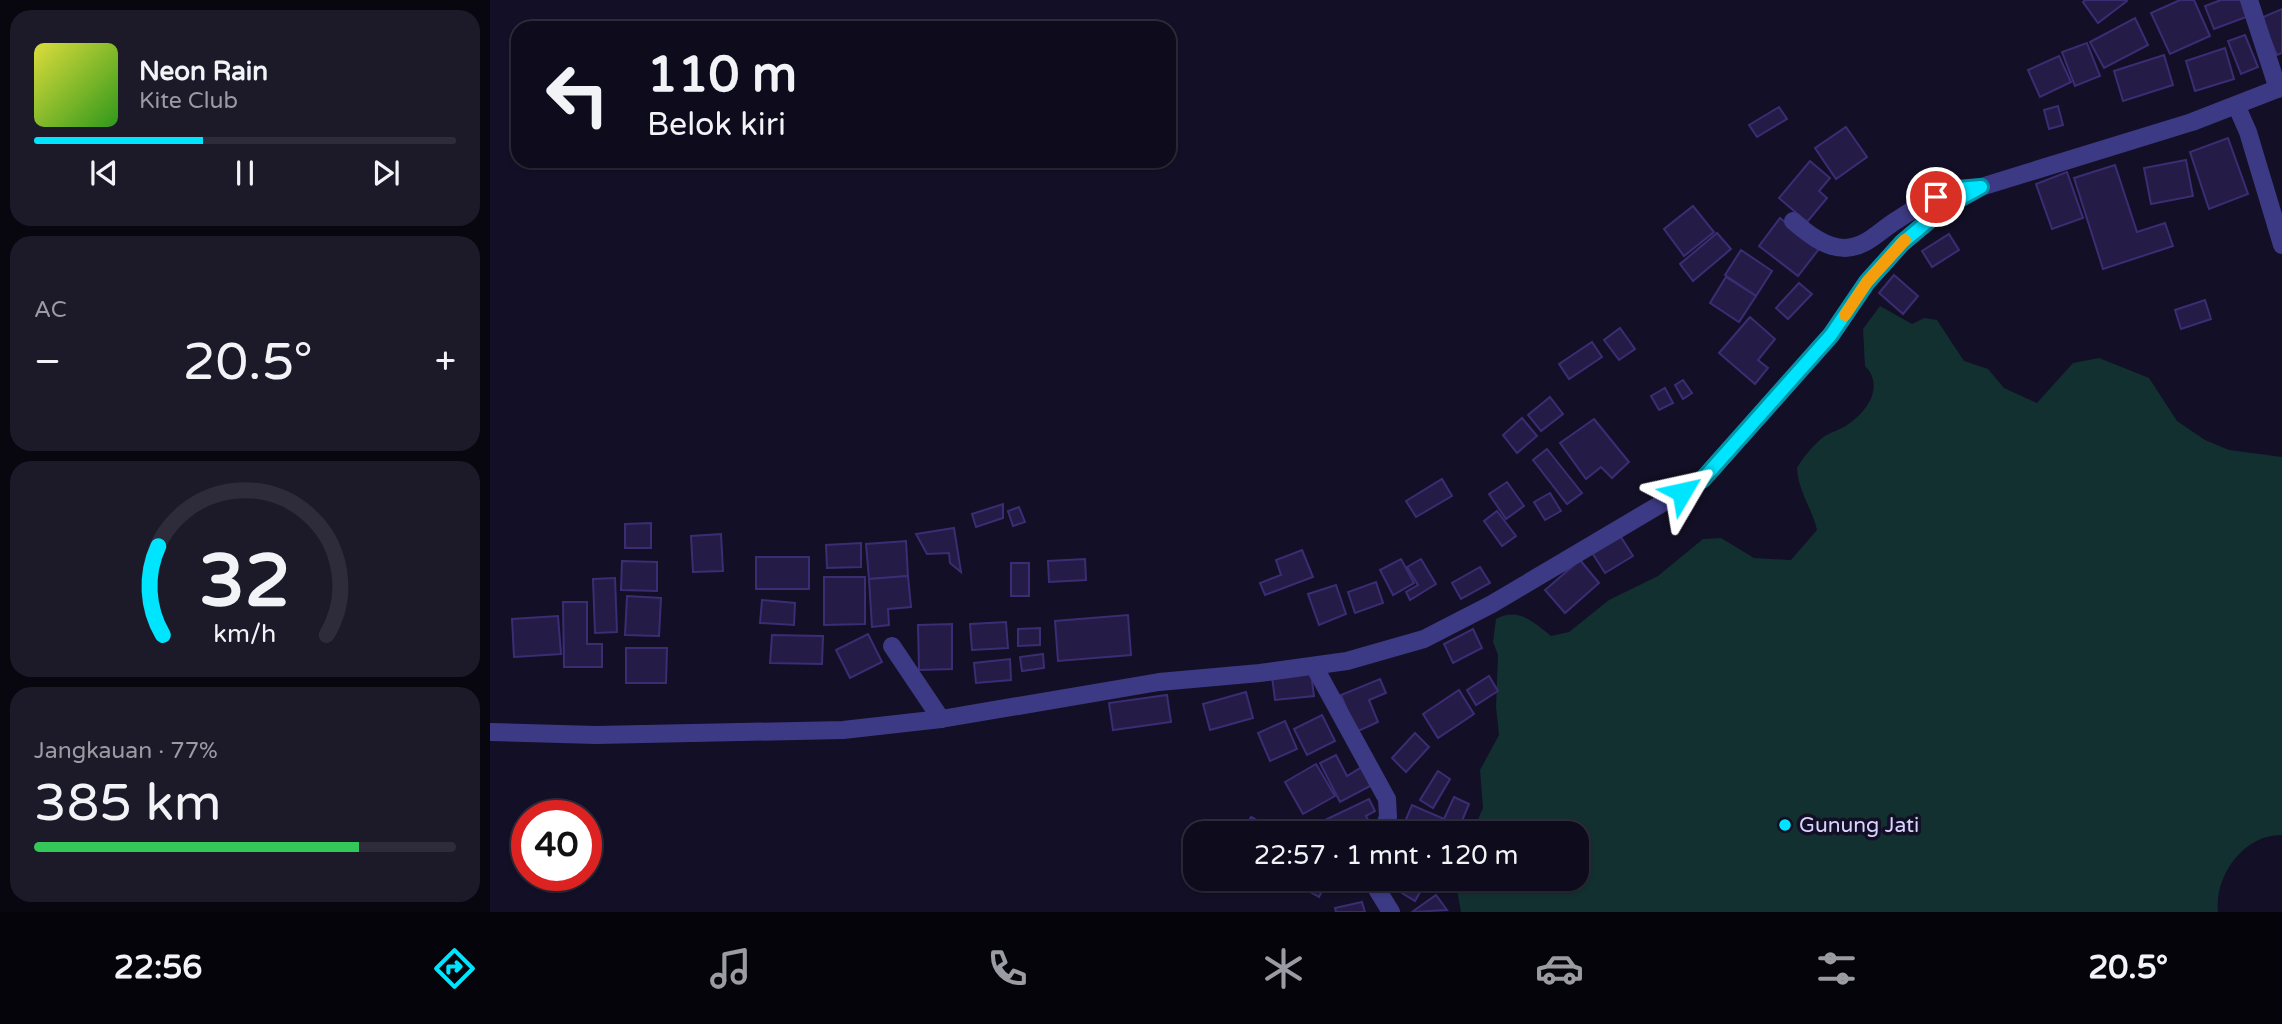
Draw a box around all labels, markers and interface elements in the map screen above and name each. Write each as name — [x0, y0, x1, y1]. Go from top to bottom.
text: 110 m — [647, 46, 797, 105]
icon: left — [532, 49, 623, 140]
text: Neon Rain — [139, 56, 268, 87]
text: Kite Club — [139, 87, 238, 115]
text: Belok kiri — [647, 106, 786, 144]
icon: previous — [85, 154, 123, 192]
icon: pause — [226, 154, 264, 192]
icon: next — [367, 154, 405, 192]
pin — [1906, 167, 1966, 227]
icon: arrive — [1917, 178, 1955, 216]
text: AC — [34, 296, 67, 324]
text: 20.5° — [183, 331, 313, 394]
text: − — [34, 339, 61, 385]
text: + — [435, 339, 456, 385]
position arrow — [1645, 455, 1719, 529]
text: 32 — [199, 538, 291, 626]
text: km/h — [214, 619, 276, 649]
text: Jangkauan · 77% — [34, 737, 218, 765]
text: 385 km — [34, 772, 222, 835]
speed limit sign: 40 — [511, 800, 602, 891]
place label: Gunung Jati — [1799, 813, 1919, 838]
marker: Gunung Jati — [1777, 817, 1793, 833]
text: 22:57 · 1 mnt · 120 m — [1254, 840, 1518, 871]
icon: directions — [430, 944, 479, 993]
icon: music — [706, 944, 755, 993]
icon: phone — [983, 944, 1032, 993]
icon: climate — [1259, 944, 1308, 993]
icon: car — [1535, 944, 1584, 993]
icon: filters — [1812, 944, 1861, 993]
text: 22:56 — [114, 949, 202, 987]
text: 20.5° — [2088, 949, 2168, 987]

